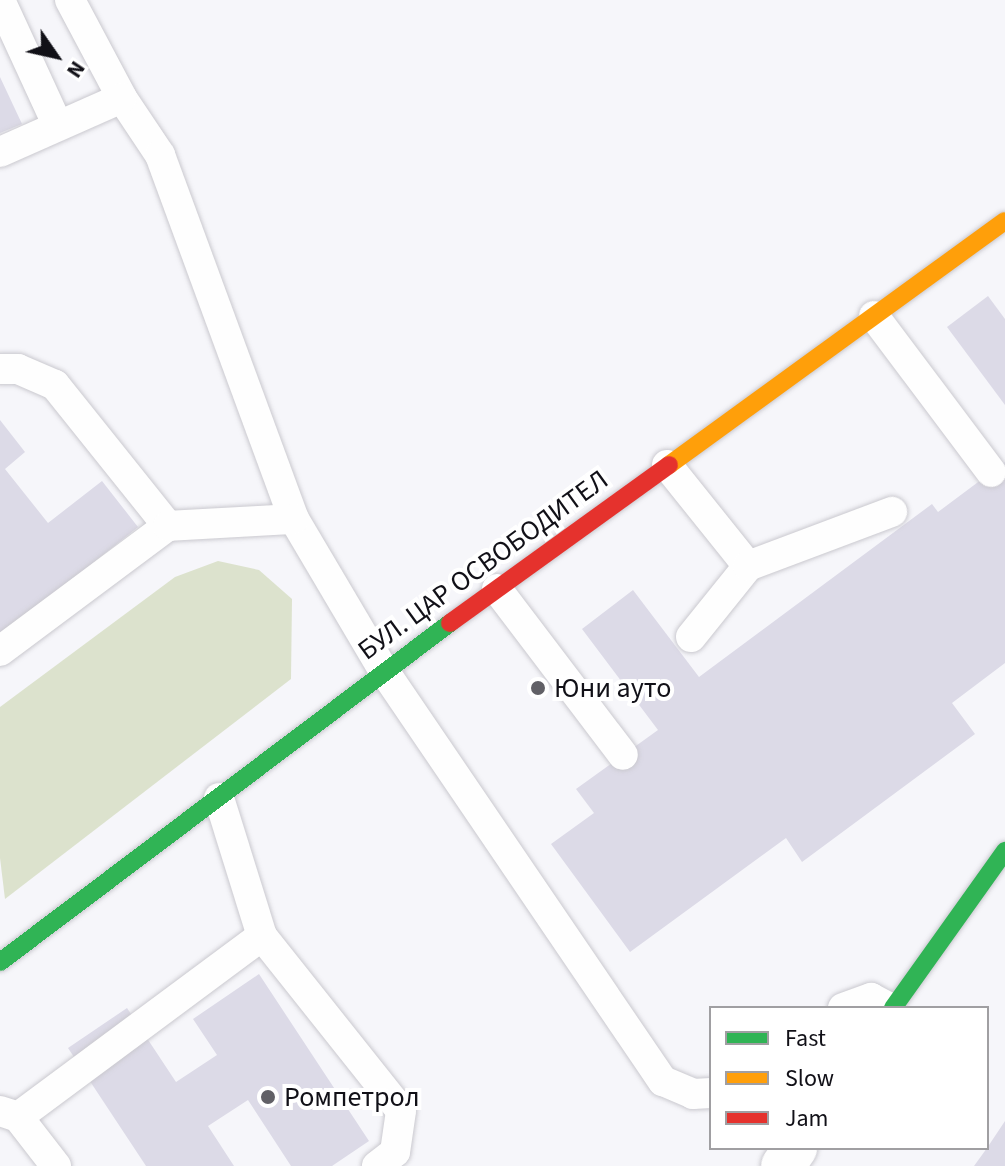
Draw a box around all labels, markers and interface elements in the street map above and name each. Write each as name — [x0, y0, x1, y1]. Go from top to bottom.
north arrow — [16, 16, 96, 96]
text: N — [59, 54, 93, 84]
street label: БУЛ. ЦАР ОСВОБОДИТЕЛ — [351, 463, 615, 667]
place label: Юни ауто — [554, 671, 671, 705]
marker: Юни ауто — [529, 679, 547, 697]
legend — [709, 1006, 989, 1150]
text: Fast — [785, 1021, 826, 1056]
text: Slow — [785, 1061, 834, 1096]
place label: Ромпетрол — [284, 1080, 420, 1114]
marker: Ромпетрол — [259, 1088, 277, 1106]
text: Jam — [785, 1101, 829, 1136]

